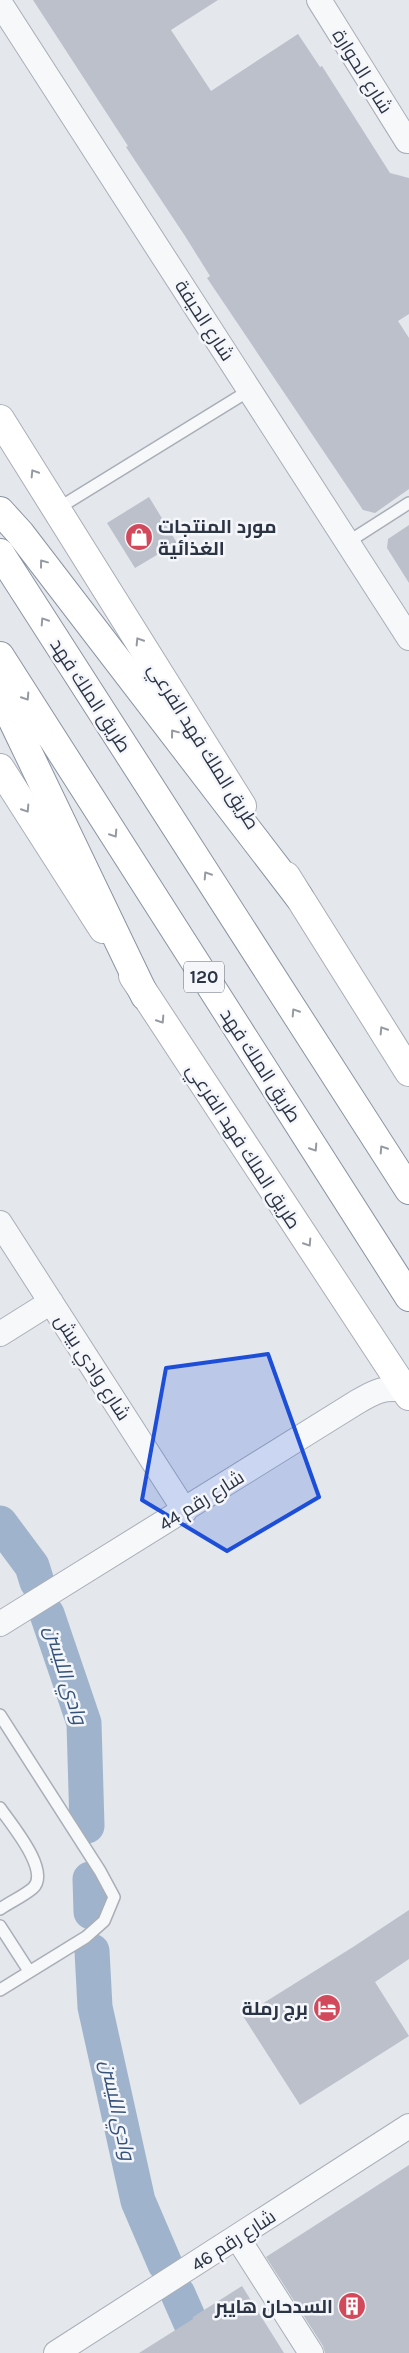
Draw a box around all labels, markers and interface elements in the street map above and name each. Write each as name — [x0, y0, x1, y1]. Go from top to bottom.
street label: شارع الحوارة — [326, 25, 397, 119]
street label: شارع الحيفة — [168, 276, 238, 366]
one-way arrow — [31, 470, 40, 479]
place label: مورد المنتجات الغذائية — [158, 516, 277, 560]
shop icon: مورد المنتجات الغذائية — [124, 522, 154, 552]
one-way arrow — [40, 559, 49, 568]
one-way arrow — [40, 617, 50, 626]
street label: طريق الملك فهد — [44, 635, 135, 757]
one-way arrow — [136, 637, 145, 646]
street label: طريق الملك فهد الفرعي — [140, 659, 263, 835]
one-way arrow — [20, 692, 30, 701]
one-way arrow — [171, 730, 179, 739]
one-way arrow — [20, 804, 30, 813]
one-way arrow — [107, 829, 117, 838]
one-way arrow — [204, 872, 213, 881]
road number: 120 — [184, 962, 224, 992]
street label: طريق الملك فهد — [214, 1005, 305, 1127]
one-way arrow — [292, 1009, 301, 1018]
one-way arrow — [155, 1014, 164, 1024]
one-way arrow — [380, 1027, 389, 1036]
street label: طريق الملك فهد الفرعي — [179, 1060, 305, 1235]
one-way arrow — [308, 1143, 317, 1152]
one-way arrow — [379, 1145, 389, 1154]
one-way arrow — [302, 1238, 312, 1247]
street label: شارع وادي بيش — [47, 1310, 135, 1426]
street label: شارع رقم 44 — [155, 1466, 249, 1537]
water label: وادي الليسن — [36, 1623, 92, 1729]
hotel icon: برج رملة — [312, 1993, 342, 2023]
place label: برج رملة — [242, 1998, 308, 2022]
water label: وادي الليسن — [92, 2058, 140, 2164]
street label: شارع رقم 46 — [187, 2205, 281, 2278]
building icon: السدحان هايبر — [337, 2291, 367, 2321]
place label: السدحان هايبر — [214, 2296, 333, 2318]

